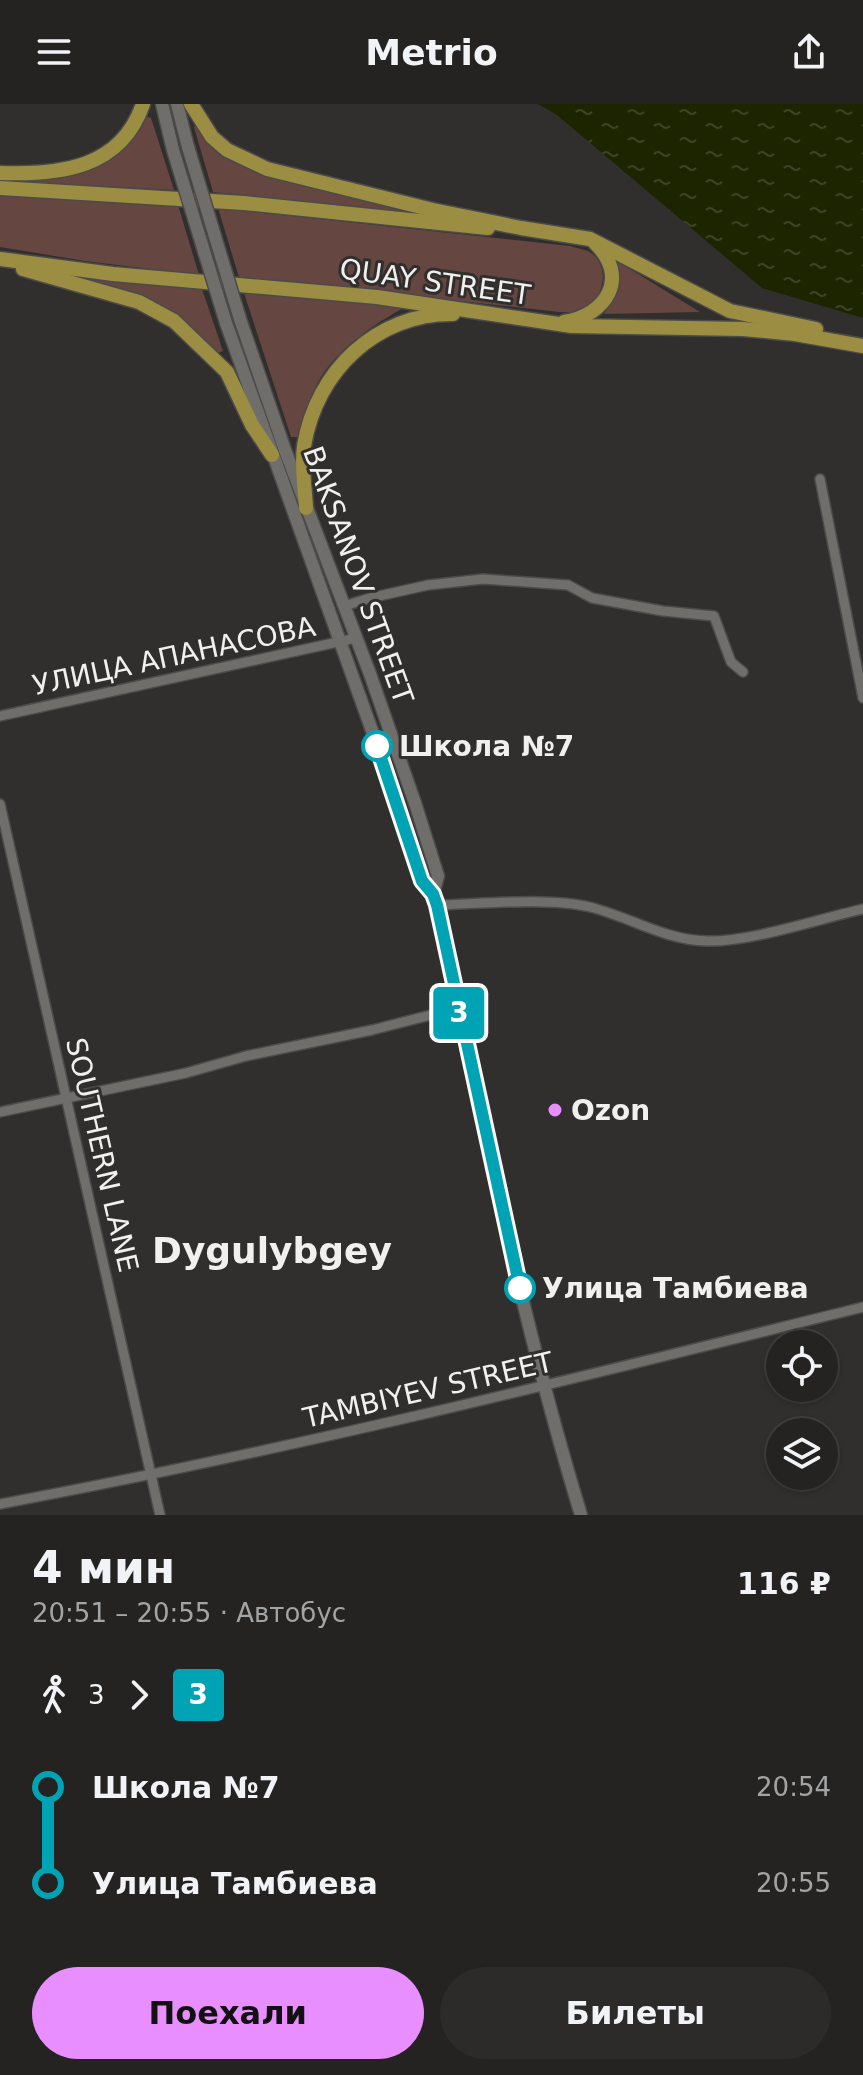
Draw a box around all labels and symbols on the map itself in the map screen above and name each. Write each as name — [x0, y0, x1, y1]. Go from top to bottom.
street label: QUAY STREET — [337, 252, 533, 312]
street label: BAKSANOV STREET — [296, 442, 420, 709]
street label: УЛИЦА АПАНАСОВА — [30, 610, 318, 702]
place label: Школа №7 — [399, 730, 574, 763]
marker: Школа №7 — [362, 731, 392, 761]
line badge: 3 — [433, 987, 485, 1039]
street label: SOUTHERN LANE — [59, 1035, 145, 1275]
place label: Ozon — [571, 1094, 650, 1127]
marker: Ozon — [546, 1101, 564, 1119]
district label: Dygulybgey — [152, 1230, 392, 1271]
place label: Улица Тамбиева — [542, 1272, 809, 1305]
marker: Улица Тамбиева — [505, 1273, 535, 1303]
street label: TAMBIYEV STREET — [299, 1345, 557, 1435]

